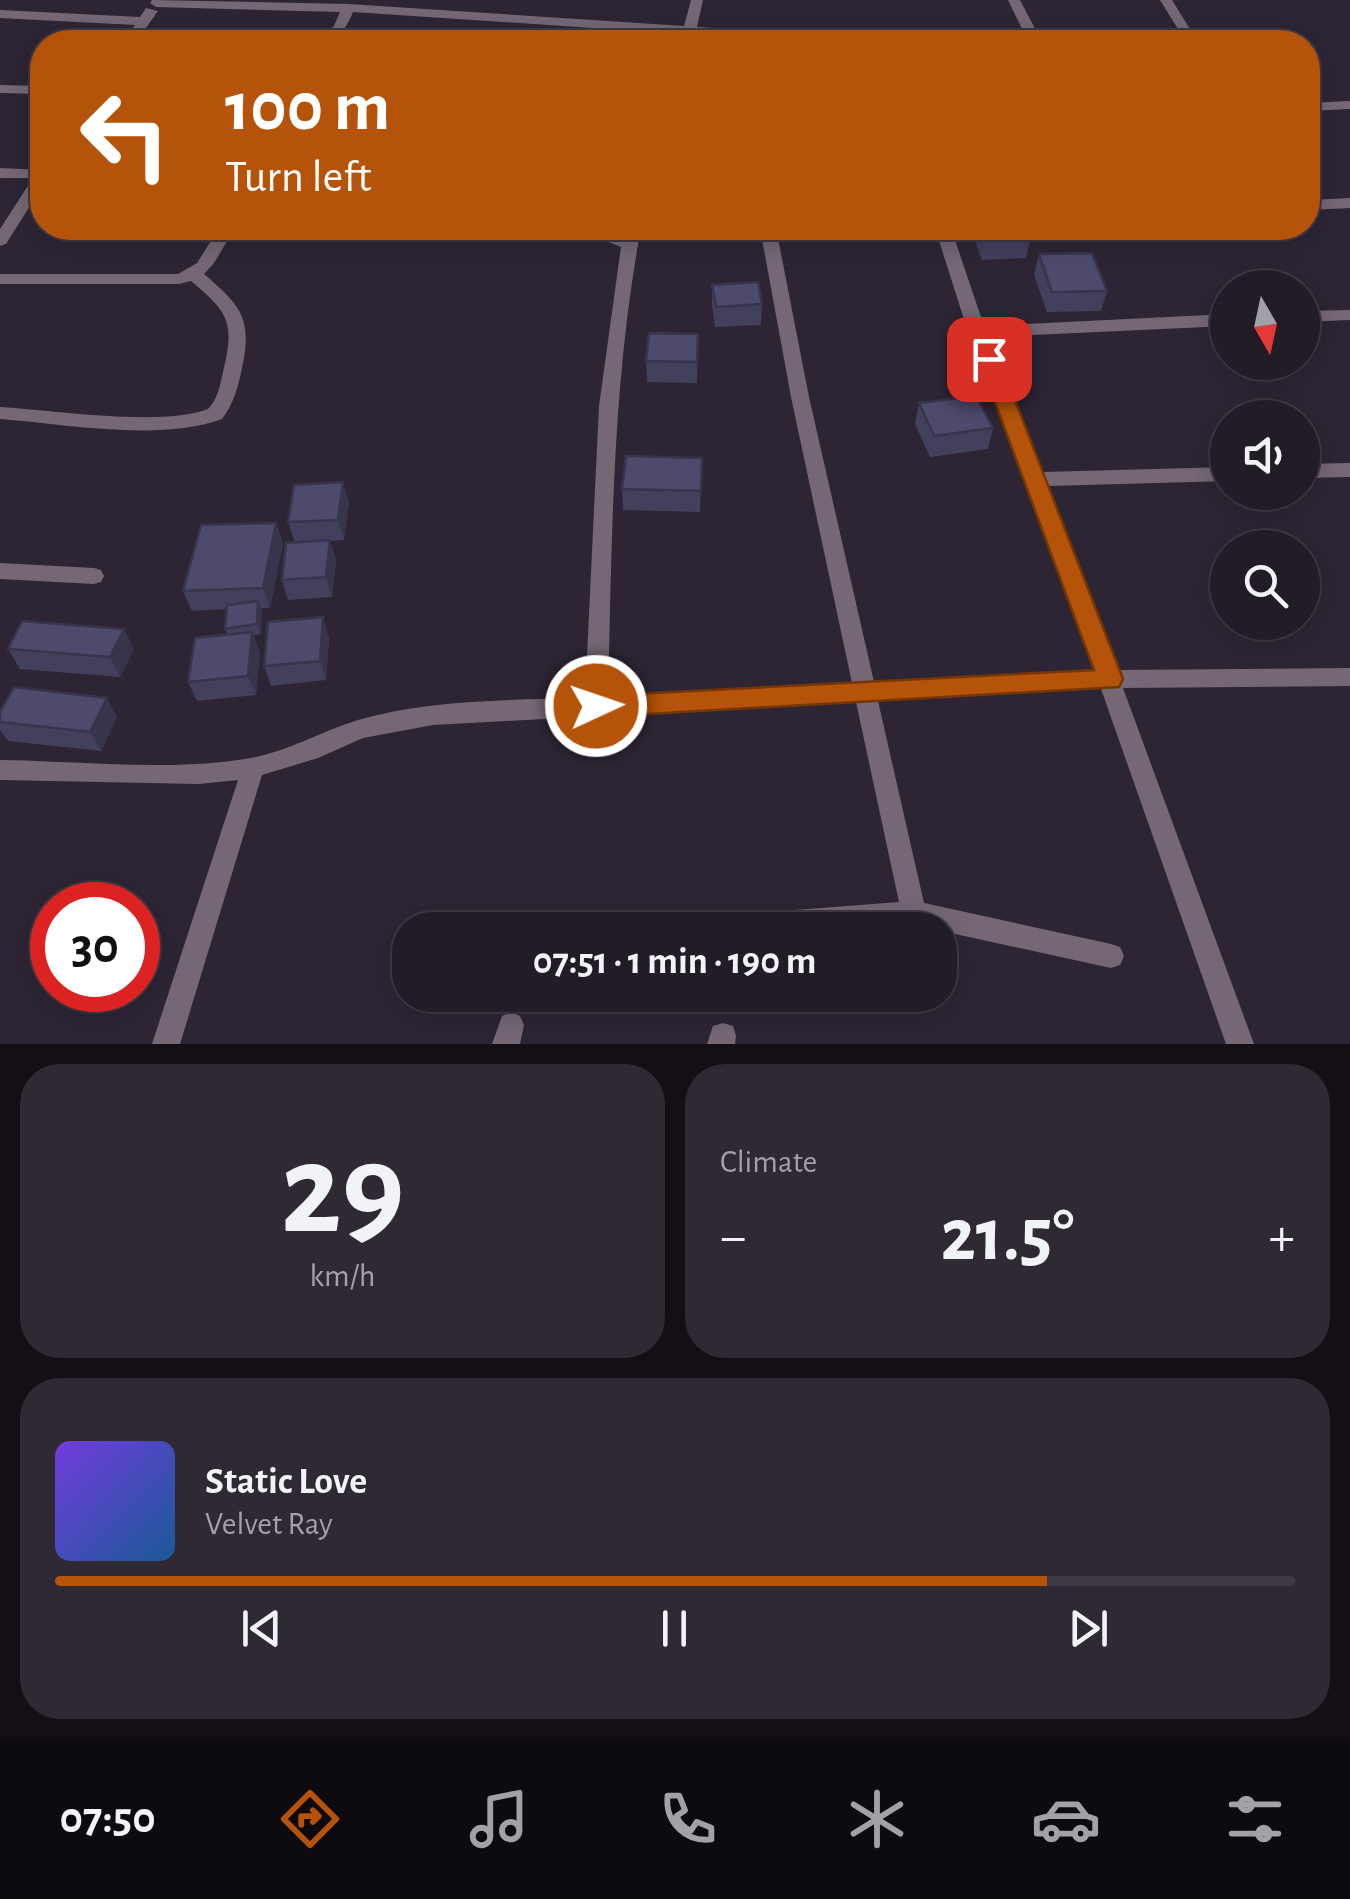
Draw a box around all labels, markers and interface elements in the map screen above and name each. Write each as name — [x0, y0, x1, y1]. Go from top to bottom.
icon: left — [60, 70, 190, 200]
text: 100 m — [225, 73, 390, 143]
text: Turn left — [225, 155, 372, 200]
north arrow — [1210, 270, 1320, 380]
map controls — [1210, 270, 1320, 640]
pin — [947, 317, 1032, 402]
icon: arrive — [962, 332, 1017, 387]
button: sound — [1210, 400, 1320, 510]
button: search — [1210, 530, 1320, 640]
position arrow — [544, 654, 648, 758]
speed limit sign: 30 — [30, 882, 160, 1012]
text: 07:51 · 1 min · 190 m — [533, 943, 816, 981]
text: 29 — [280, 1127, 405, 1257]
text: Climate — [720, 1146, 817, 1178]
text: 21.5° — [941, 1199, 1074, 1274]
text: − — [720, 1210, 746, 1265]
text: + — [1269, 1210, 1295, 1265]
text: km/h — [309, 1260, 376, 1292]
text: Static Love — [205, 1463, 367, 1501]
text: Velvet Ray — [205, 1508, 333, 1540]
icon: previous — [234, 1601, 289, 1656]
icon: pause — [647, 1601, 702, 1656]
icon: next — [1061, 1601, 1116, 1656]
icon: directions — [275, 1784, 345, 1854]
icon: music — [464, 1784, 534, 1854]
icon: phone — [653, 1784, 723, 1854]
icon: climate — [842, 1784, 912, 1854]
icon: car — [1031, 1784, 1101, 1854]
icon: filters — [1220, 1784, 1290, 1854]
text: 07:50 — [60, 1796, 156, 1841]

